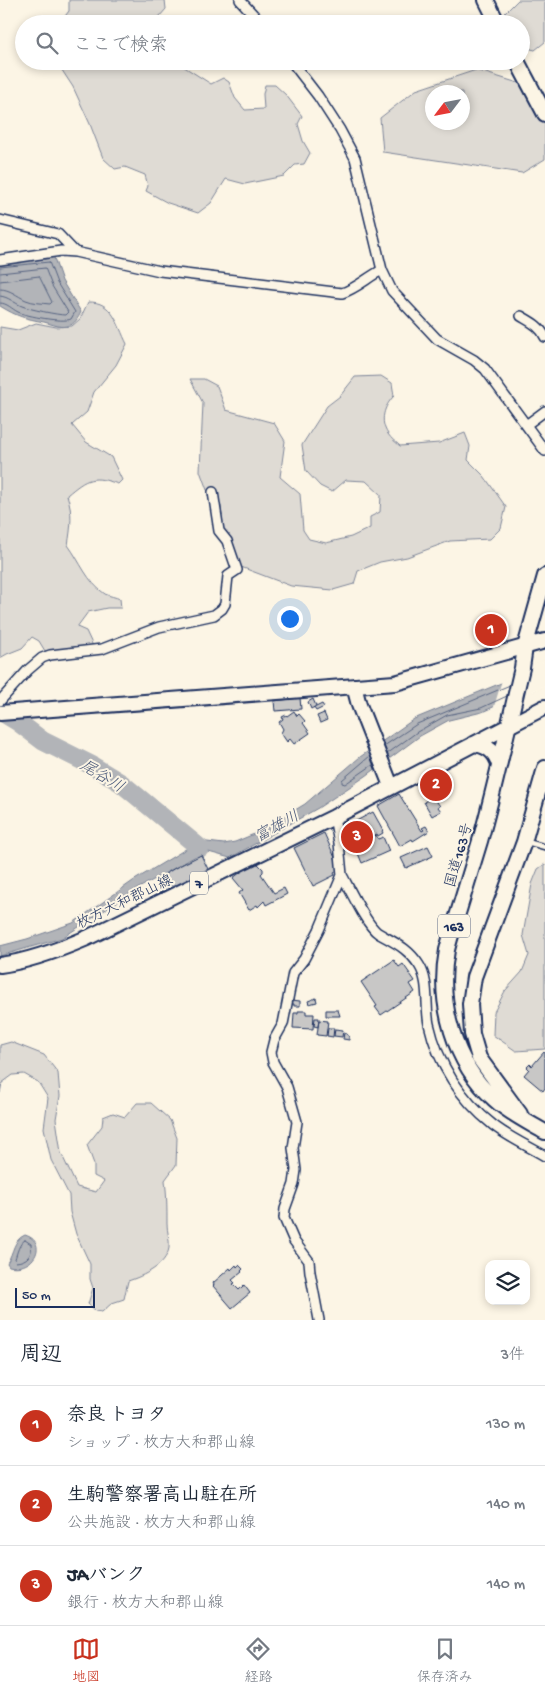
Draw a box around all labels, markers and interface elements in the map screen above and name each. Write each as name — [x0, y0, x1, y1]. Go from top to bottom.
search box — [15, 15, 530, 70]
icon: search — [33, 29, 61, 57]
text: ここで検索 — [73, 35, 168, 58]
north arrow — [425, 85, 470, 130]
your location — [277, 606, 303, 632]
pin: 1 — [475, 611, 507, 649]
water label: 尾谷川 — [76, 757, 127, 799]
pin: 2 — [420, 766, 452, 804]
water label: 富雄川 — [252, 807, 303, 848]
pin: 3 — [341, 818, 373, 856]
street label: 国道163号 — [442, 821, 478, 890]
street label: 枚方大和郡山線 — [73, 871, 176, 934]
road number: 7 — [190, 871, 208, 894]
road number: 163 — [438, 914, 470, 938]
map controls — [485, 1260, 530, 1305]
button: layers — [485, 1260, 530, 1305]
scale bar — [15, 1285, 95, 1308]
text: 50 m — [22, 1288, 51, 1305]
text: 周辺 — [20, 1344, 62, 1369]
text: 3件 — [501, 1347, 525, 1366]
text: 奈良 トヨタ — [67, 1405, 167, 1428]
text: 1 — [33, 1416, 39, 1435]
text: 130 m — [486, 1416, 525, 1435]
text: ショップ · 枚方大和郡山線 — [67, 1435, 255, 1454]
text: 生駒警察署高山駐在所 — [67, 1485, 257, 1508]
text: 2 — [32, 1496, 40, 1515]
text: 140 m — [487, 1496, 525, 1515]
text: 公共施設 · 枚方大和郡山線 — [67, 1515, 256, 1534]
text: JAバンク — [67, 1565, 145, 1588]
text: 3 — [32, 1576, 40, 1595]
text: 140 m — [487, 1576, 525, 1595]
text: 銀行 · 枚方大和郡山線 — [67, 1595, 224, 1614]
tab: 地図 — [72, 1635, 100, 1687]
tab: 経路 — [244, 1635, 272, 1687]
tab: 保存済み — [417, 1635, 473, 1687]

